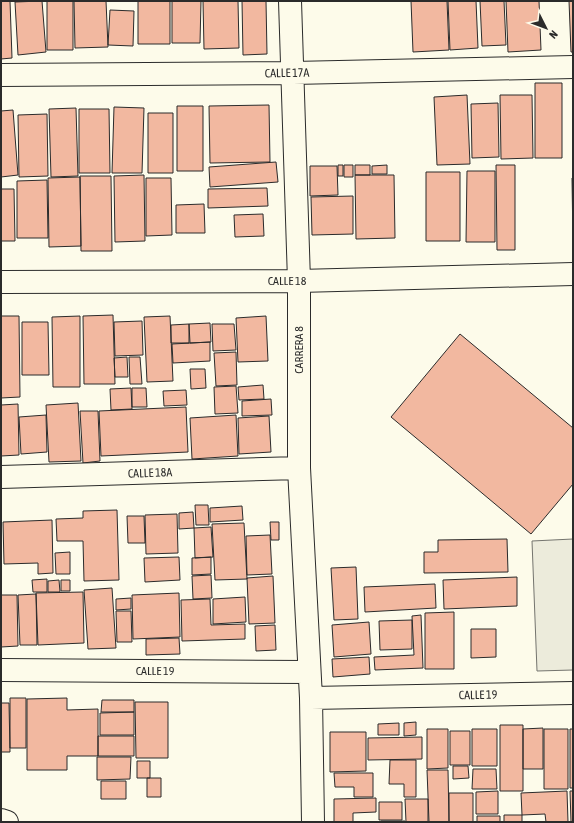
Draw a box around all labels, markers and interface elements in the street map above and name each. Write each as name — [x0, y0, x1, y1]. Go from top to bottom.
north arrow — [526, 8, 566, 48]
text: N — [547, 28, 560, 41]
street label: CALLE 17A — [265, 66, 309, 80]
street label: CALLE 18 — [268, 274, 307, 288]
street label: CARRERA 8 — [292, 326, 306, 374]
street label: CALLE 18A — [128, 465, 173, 481]
street label: CALLE 19 — [136, 664, 175, 678]
street label: CALLE 19 — [459, 688, 498, 702]

